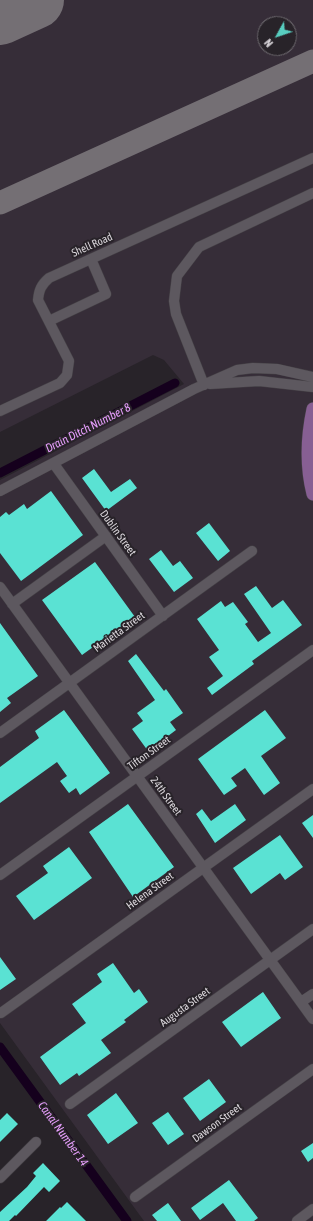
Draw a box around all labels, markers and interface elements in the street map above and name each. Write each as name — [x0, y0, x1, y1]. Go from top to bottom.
north arrow — [257, 16, 297, 56]
text: N — [262, 37, 275, 49]
street label: Shell Road — [70, 230, 114, 260]
water label: Drain Ditch Number 8 — [43, 400, 133, 456]
street label: Dublin Street — [97, 508, 139, 558]
street label: Marietta Street — [91, 609, 147, 655]
street label: Tifton Street — [125, 733, 173, 773]
street label: 24th Street — [148, 774, 184, 818]
street label: Helena Street — [124, 869, 176, 913]
street label: Augusta Street — [157, 984, 213, 1030]
water label: Canal Number 14 — [35, 1099, 91, 1169]
street label: Dawson Street — [190, 1101, 244, 1145]

